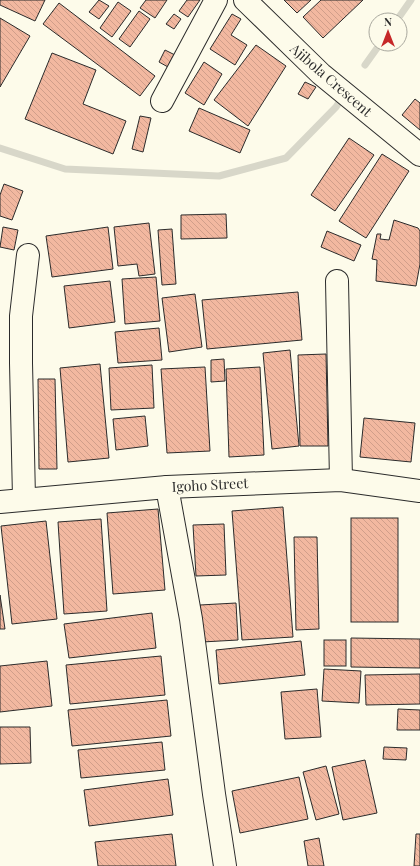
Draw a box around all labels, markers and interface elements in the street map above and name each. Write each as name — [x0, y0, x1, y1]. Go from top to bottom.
north arrow — [368, 12, 408, 52]
text: N — [384, 14, 392, 29]
street label: Ajibola Crescent — [286, 38, 377, 121]
street label: Igoho Street — [171, 473, 250, 496]

